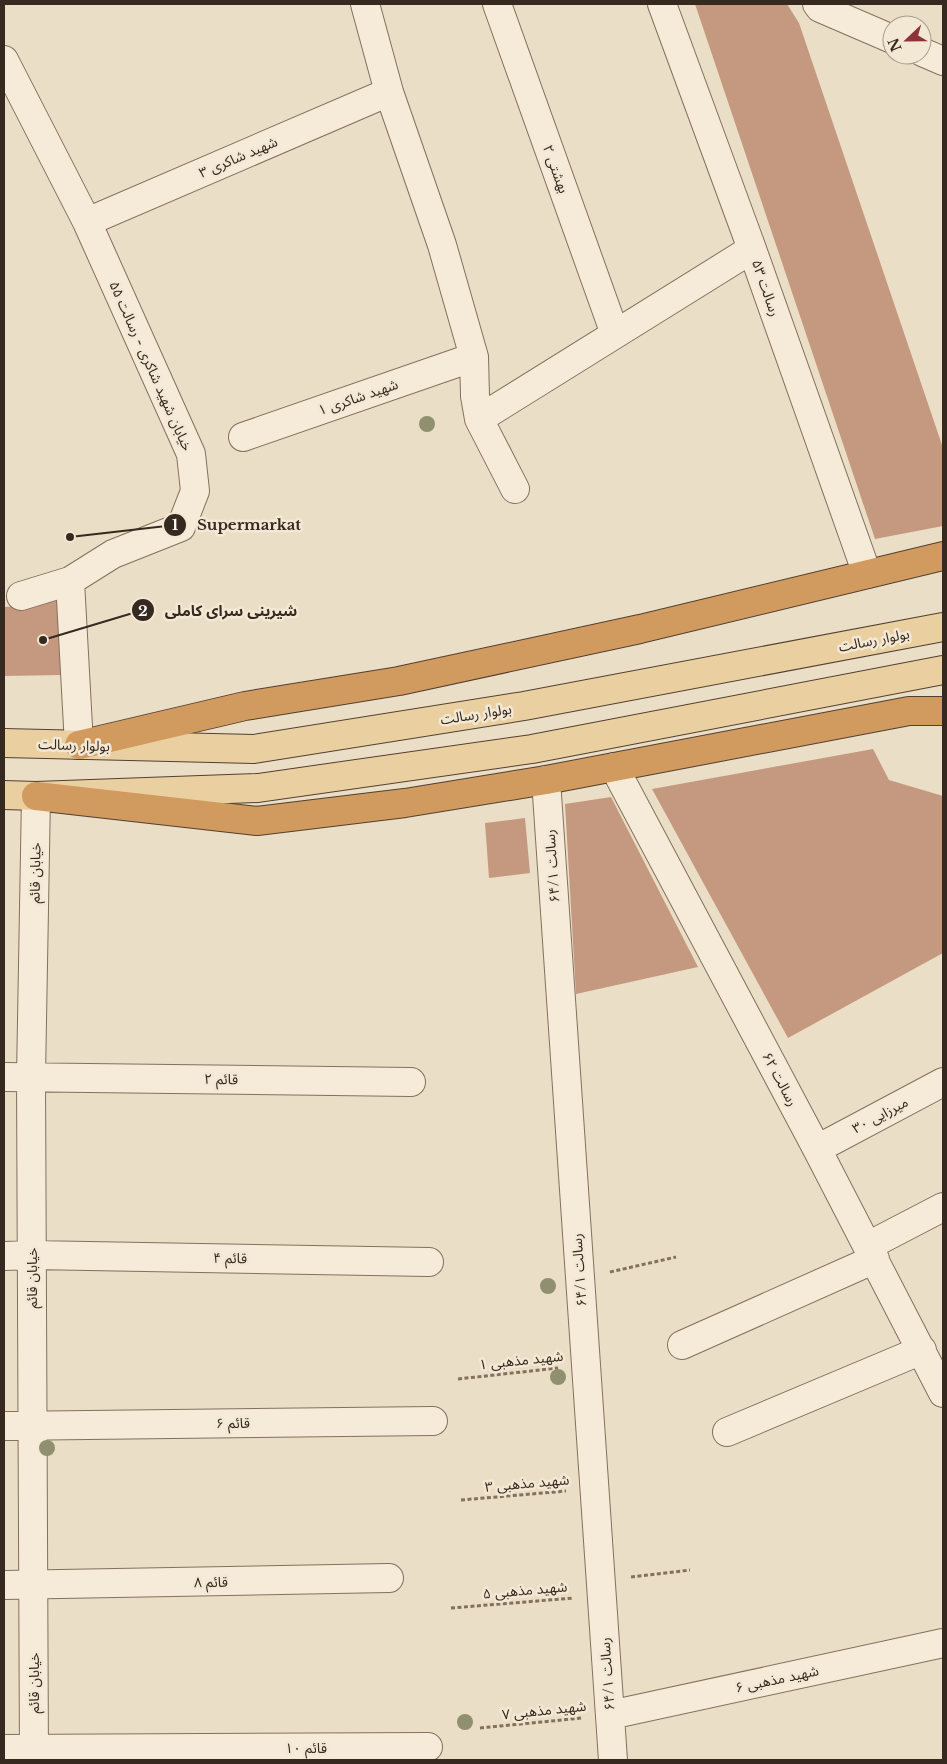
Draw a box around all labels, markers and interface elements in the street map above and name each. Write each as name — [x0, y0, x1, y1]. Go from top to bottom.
north arrow — [882, 15, 932, 65]
text: N — [884, 35, 906, 54]
street label: شهید شاکری ۳ — [196, 132, 280, 182]
street label: بهشتی ۲ — [539, 142, 573, 196]
street label: رسالت ۵۳ — [748, 257, 784, 319]
street label: خیابان شهید شاکری - رسالت ۵۵ — [105, 278, 197, 454]
street label: شهید شاکری ۱ — [315, 375, 401, 419]
callout: Supermarkat — [162, 510, 311, 540]
text: 1 — [172, 515, 179, 534]
text: Supermarkat — [197, 515, 301, 534]
callout: شیرینی سرای کاملی — [130, 595, 307, 625]
text: 2 — [138, 601, 148, 620]
text: شیرینی سرای کاملی — [165, 601, 297, 620]
street label: بولوار رسالت — [837, 624, 911, 656]
street label: بولوار رسالت — [439, 699, 513, 729]
street label: بولوار رسالت — [38, 735, 110, 755]
street label: رسالت ۶۴/۱ — [540, 829, 564, 903]
street label: خیابان قائم — [25, 842, 47, 904]
street label: رسالت ۶۲ — [758, 1049, 802, 1109]
street label: قائم ۲ — [204, 1070, 238, 1090]
street label: میرزایی ۳۰ — [849, 1093, 911, 1137]
street label: رسالت ۶۴/۱ — [567, 1233, 591, 1307]
street label: خیابان قائم — [23, 1248, 43, 1308]
street label: قائم ۴ — [213, 1249, 247, 1269]
street label: شهید مذهبی ۱ — [478, 1347, 564, 1373]
street label: قائم ۶ — [216, 1414, 250, 1434]
street label: شهید مذهبی ۳ — [484, 1470, 570, 1496]
street label: قائم ۸ — [194, 1573, 228, 1593]
street label: شهید مذهبی ۵ — [482, 1577, 568, 1603]
street label: رسالت ۶۴/۱ — [595, 1637, 619, 1711]
street label: خیابان قائم — [25, 1653, 45, 1713]
street label: شهید مذهبی ۶ — [734, 1661, 820, 1697]
street label: شهید مذهبی ۷ — [501, 1697, 587, 1723]
street label: قائم ۱۰ — [285, 1739, 327, 1759]

